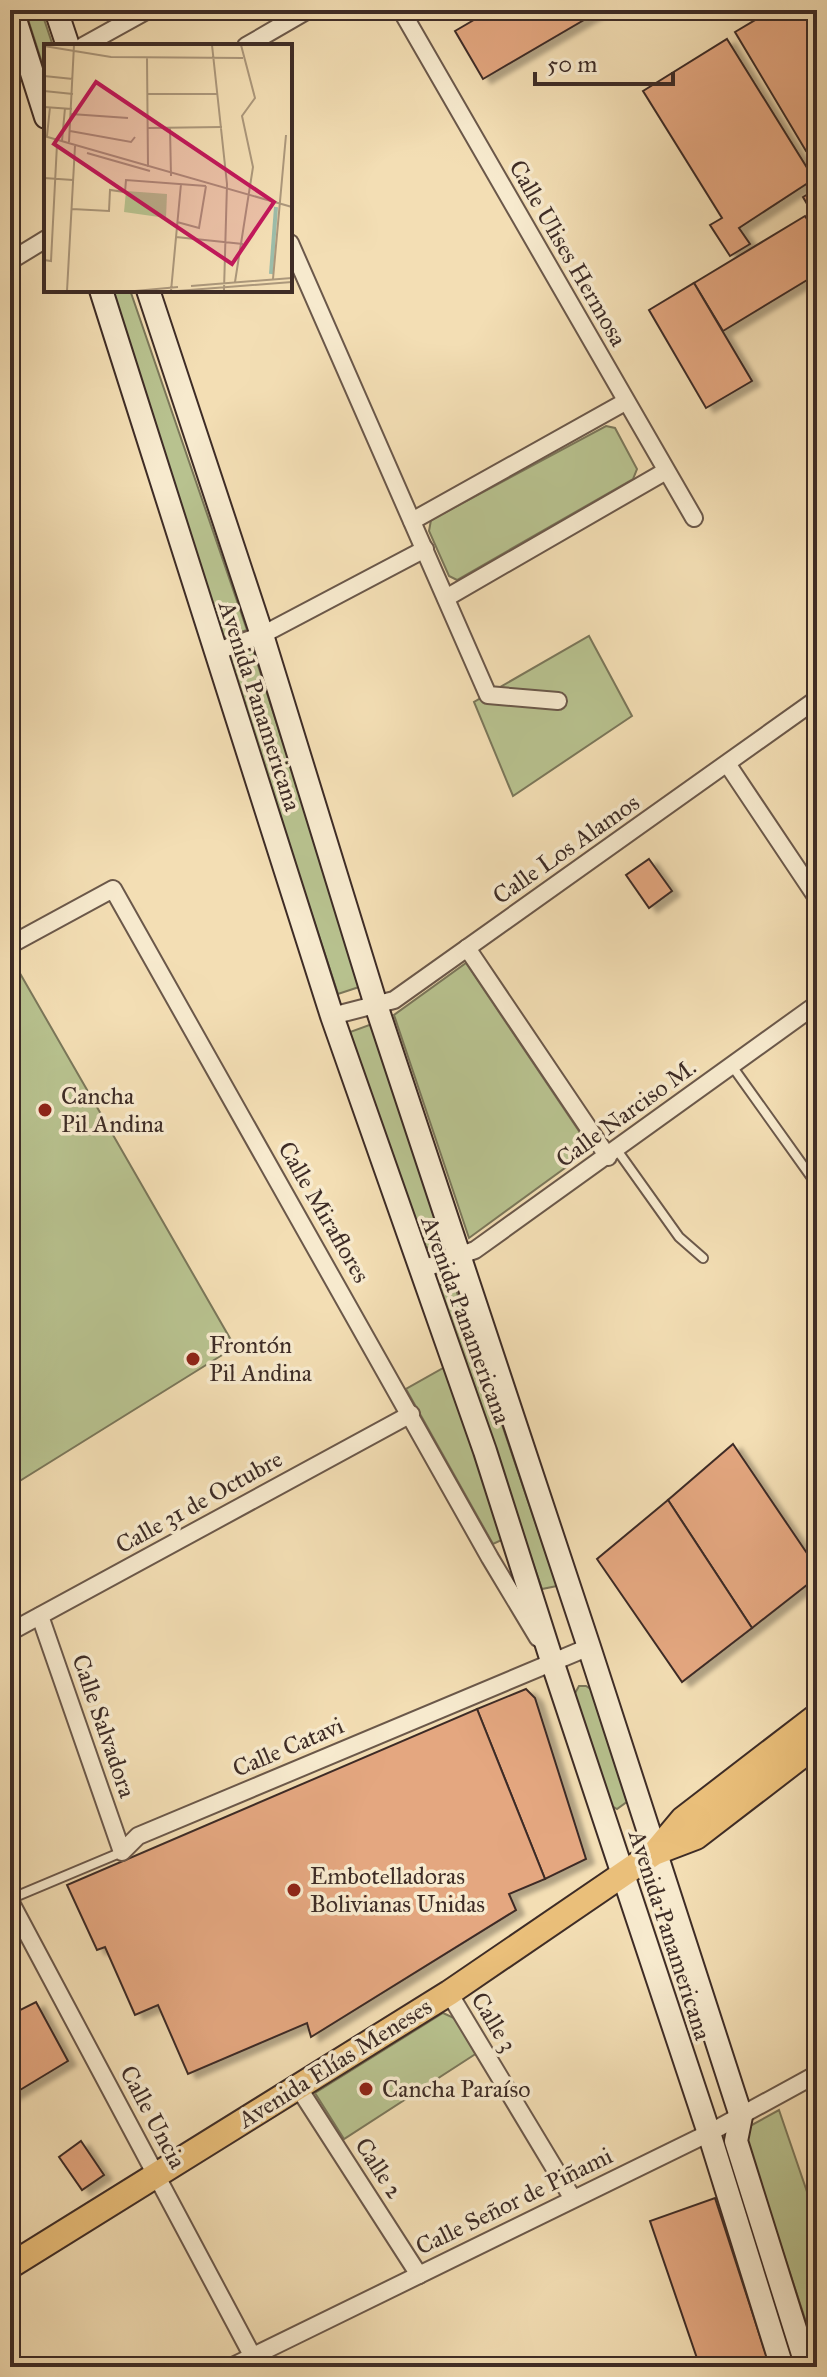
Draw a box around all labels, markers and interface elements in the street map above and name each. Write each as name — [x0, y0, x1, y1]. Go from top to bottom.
scale bar — [535, 36, 673, 86]
inset map — [44, 44, 292, 292]
text: 50 m — [547, 49, 597, 79]
street label: Calle Ulises Hermosa — [503, 155, 634, 352]
street label: Avenida Panamericana — [212, 596, 308, 815]
street label: Calle Los Alamos — [487, 787, 645, 911]
street label: Calle Narciso M. — [550, 1052, 702, 1174]
place label: Cancha Pil Andina — [61, 1081, 165, 1139]
marker: Cancha Pil Andina — [36, 1101, 54, 1119]
street label: Calle Miraflores — [271, 1136, 377, 1288]
street label: Avenida Panamericana — [414, 1211, 518, 1429]
place label: Frontón Pil Andina — [209, 1330, 313, 1388]
marker: Frontón Pil Andina — [184, 1350, 202, 1368]
street label: Calle 31 de Octubre — [110, 1444, 288, 1560]
street label: Calle Salvadora — [65, 1650, 143, 1802]
street label: Calle Catavi — [228, 1710, 348, 1784]
street label: Avenida Panamericana — [622, 1825, 718, 2044]
place label: Embotelladoras Bolivianas Unidas — [310, 1861, 485, 1919]
marker: Embotelladoras Bolivianas Unidas — [285, 1881, 303, 1899]
street label: Calle 3 — [465, 1987, 523, 2057]
street label: Avenida Elías Meneses — [232, 1991, 437, 2135]
street label: Calle Uncia — [113, 2060, 193, 2175]
place label: Cancha Paraíso — [382, 2074, 530, 2104]
marker: Cancha Paraíso — [357, 2080, 375, 2098]
street label: Calle 2 — [348, 2132, 410, 2204]
street label: Calle Señor de Piñami — [411, 2140, 618, 2262]

